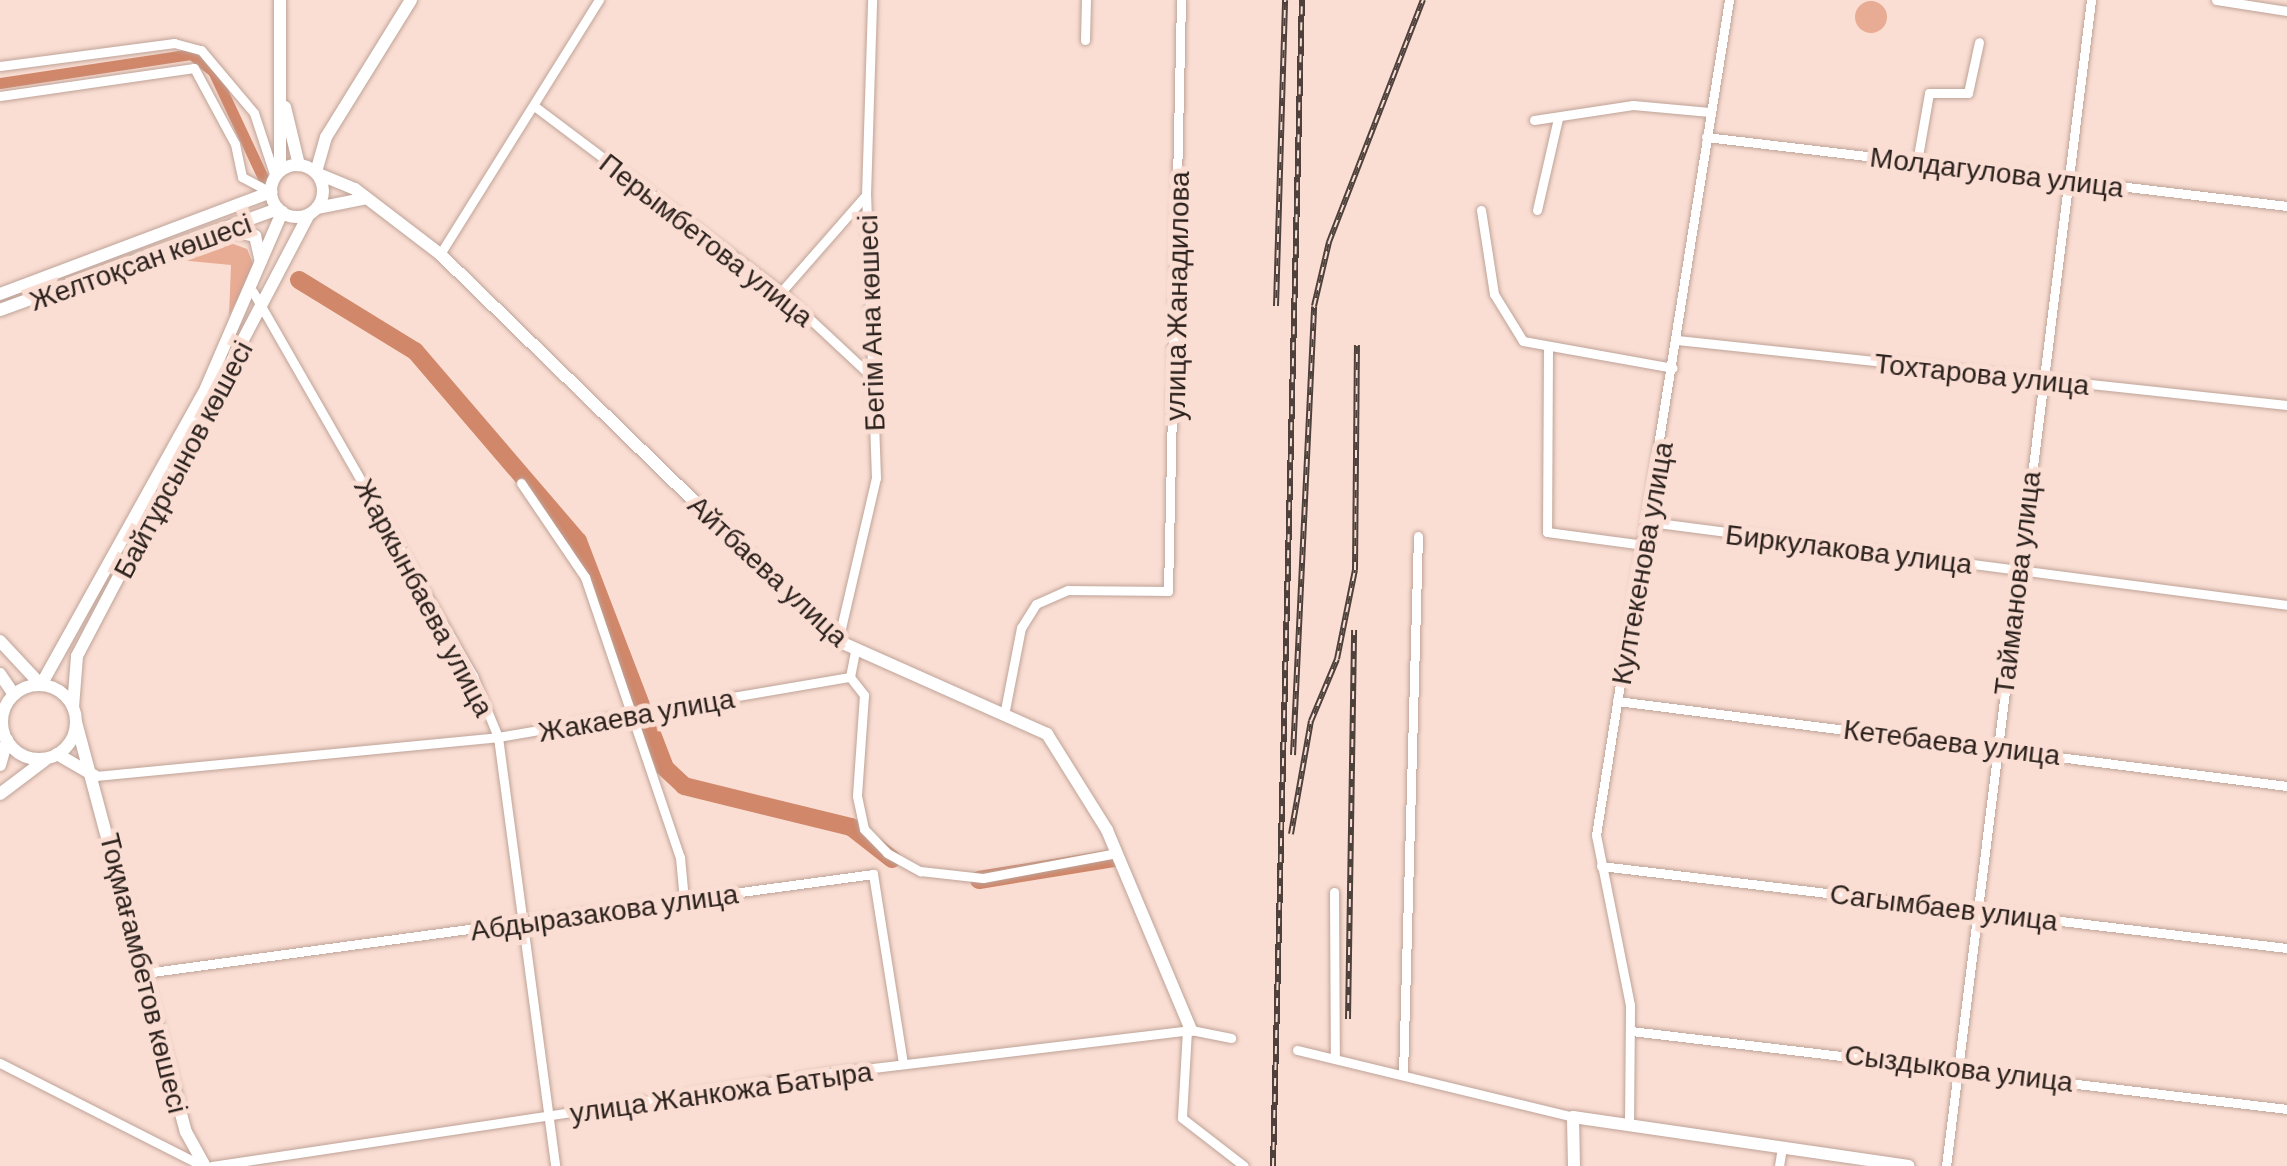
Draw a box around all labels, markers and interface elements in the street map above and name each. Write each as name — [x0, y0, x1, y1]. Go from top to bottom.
street label: Молдагулова улица — [1868, 139, 2126, 203]
street label: Перымбетова улица — [594, 145, 820, 333]
street label: улица Жанадилова — [1157, 171, 1195, 421]
street label: Желтоқсан көшесі — [25, 205, 255, 317]
street label: Бегім Ана көшесі — [849, 214, 891, 432]
street label: Байтұрсынов көшесі — [105, 335, 259, 583]
street label: Тохтарова улица — [1873, 345, 2091, 401]
street label: Култекенова улица — [1603, 439, 1679, 687]
street label: Тайманова улица — [1986, 469, 2046, 697]
street label: Жаркынбаева улица — [348, 472, 502, 722]
street label: Айтбаева улица — [682, 487, 856, 653]
street label: Биркулакова улица — [1724, 516, 1974, 580]
street label: Жакаева улица — [535, 680, 737, 748]
street label: Кетебаева улица — [1842, 711, 2062, 771]
street label: Тоқмағамбетов көшесі — [94, 830, 196, 1116]
street label: Сагымбаев улица — [1828, 875, 2060, 937]
street label: Абдыразакова улица — [468, 876, 740, 946]
street label: Сыздыкова улица — [1843, 1036, 2075, 1098]
street label: улица Жанкожа Батыра — [568, 1053, 874, 1129]

